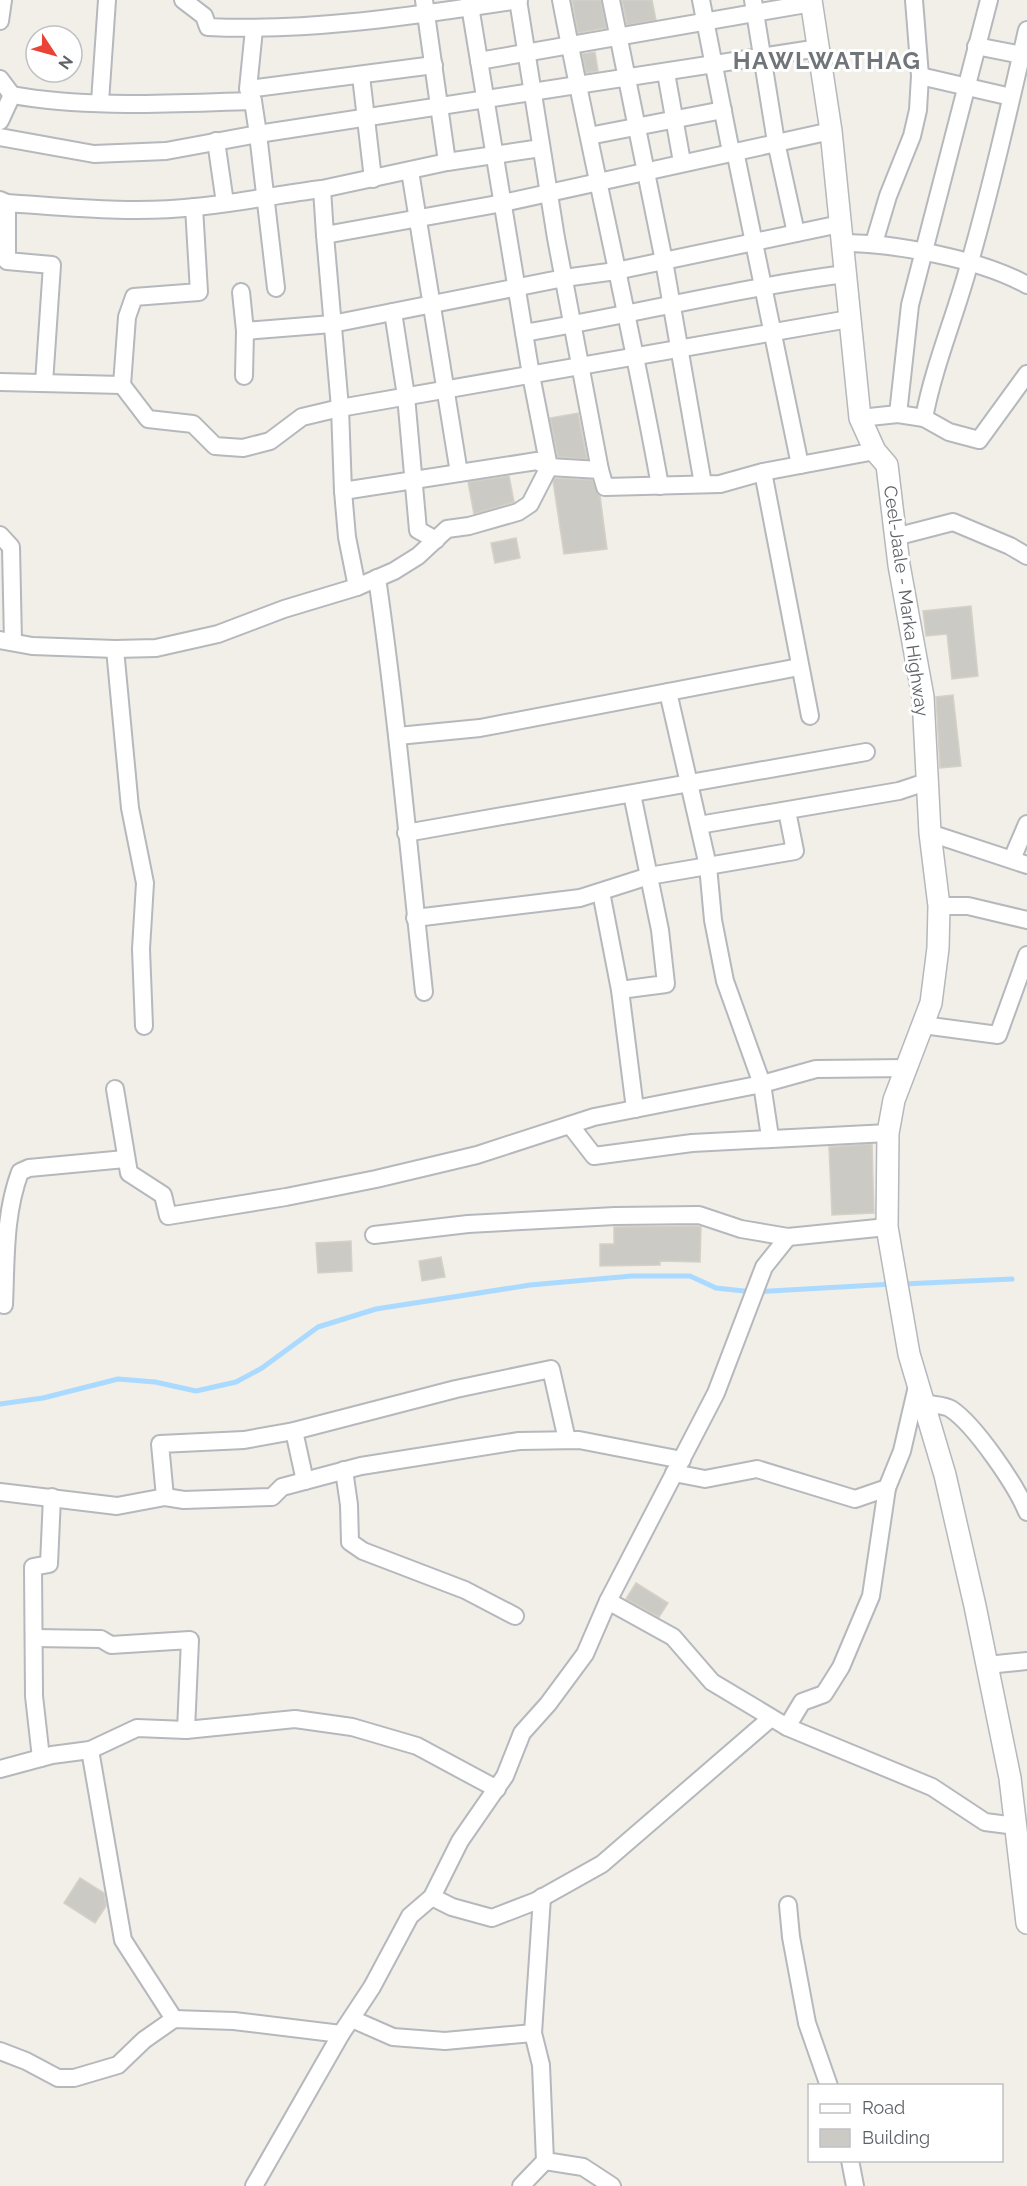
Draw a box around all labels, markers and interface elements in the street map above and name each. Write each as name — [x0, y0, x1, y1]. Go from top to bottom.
north arrow — [24, 24, 84, 84]
district label: HAWLWATHAG — [733, 46, 921, 75]
text: N — [54, 52, 77, 73]
street label: Ceel-Jaale - Marka Highway — [880, 484, 933, 718]
legend — [808, 2084, 1003, 2162]
text: Road — [862, 2097, 905, 2118]
text: Building — [862, 2127, 930, 2148]

